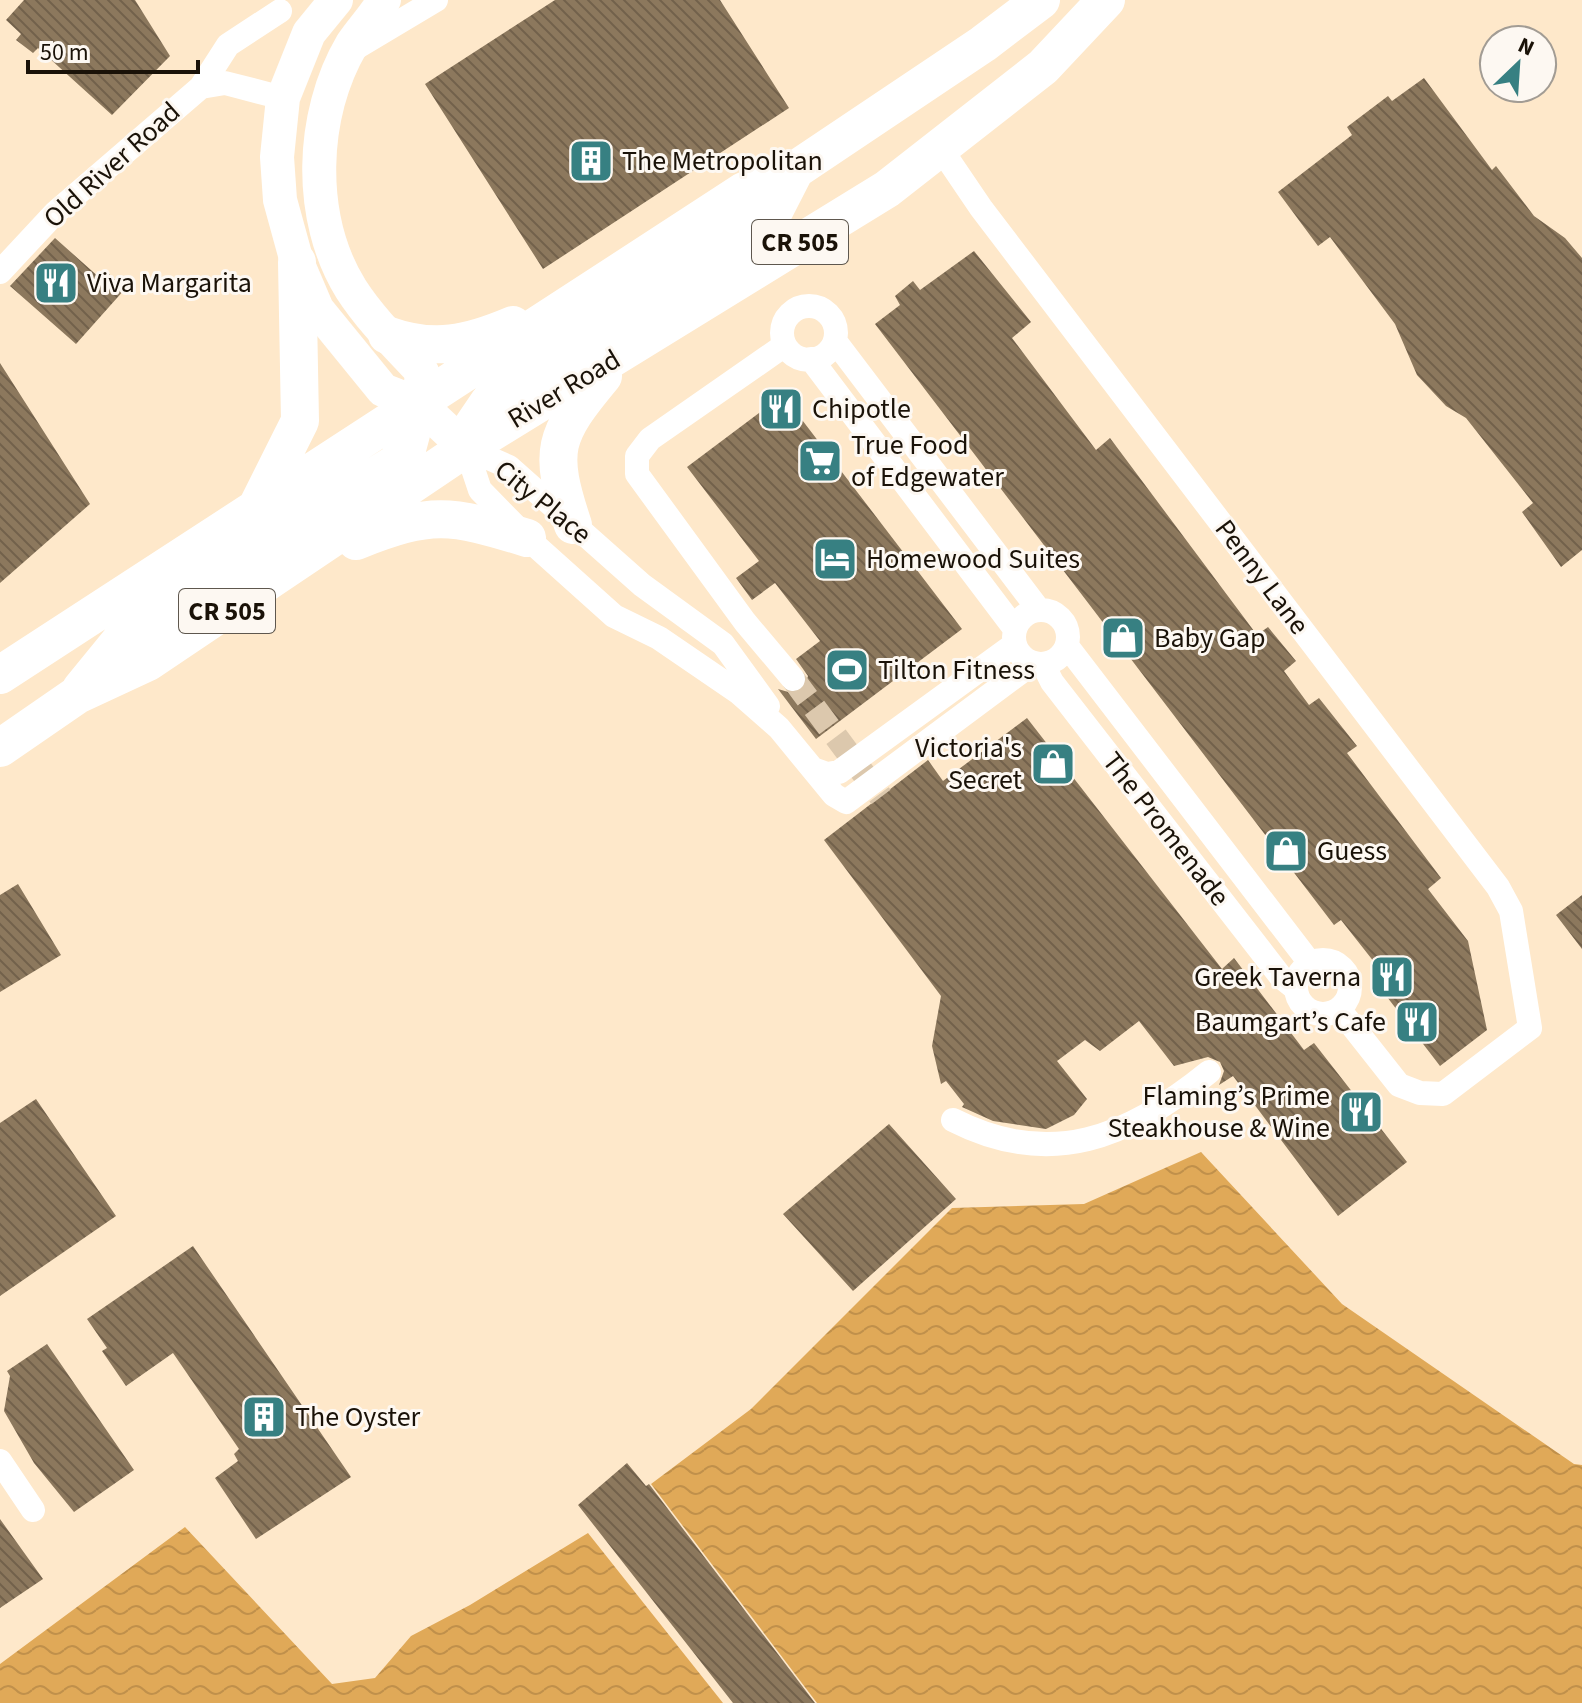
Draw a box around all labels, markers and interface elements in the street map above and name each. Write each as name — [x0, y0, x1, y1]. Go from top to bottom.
scale bar — [28, 24, 198, 74]
north arrow — [1478, 24, 1558, 104]
text: N — [1513, 29, 1539, 64]
text: 50 m — [40, 35, 89, 70]
street label: Old River Road — [35, 93, 189, 237]
building icon: The Metropolitan — [567, 137, 615, 185]
place label: The Metropolitan — [622, 141, 823, 181]
road number: CR 505 — [752, 220, 848, 264]
restaurant icon: Viva Margarita — [32, 259, 80, 307]
place label: Viva Margarita — [87, 263, 252, 303]
street label: River Road — [500, 340, 628, 438]
restaurant icon: Chipotle — [757, 385, 805, 433]
place label: Chipotle — [812, 389, 911, 429]
place label: True Food of Edgewater — [851, 425, 1004, 497]
supermarket icon: True Food of Edgewater — [796, 437, 844, 485]
street label: City Place — [486, 451, 600, 553]
street label: Penny Lane — [1205, 511, 1319, 643]
hotel icon: Homewood Suites — [811, 535, 859, 583]
place label: Homewood Suites — [866, 539, 1080, 579]
road number: CR 505 — [179, 589, 275, 633]
shop icon: Baby Gap — [1099, 614, 1147, 662]
place label: Baby Gap — [1154, 618, 1266, 658]
sports icon: Tilton Fitness — [823, 646, 871, 694]
place label: Tilton Fitness — [878, 650, 1035, 690]
place label: Victoria's Secret — [915, 728, 1023, 800]
shop icon: Victoria's Secret — [1029, 740, 1077, 788]
street label: The Promenade — [1093, 743, 1239, 915]
shop icon: Guess — [1262, 827, 1310, 875]
place label: Guess — [1317, 831, 1387, 871]
restaurant icon: Greek Taverna — [1368, 953, 1416, 1001]
place label: Greek Taverna — [1194, 957, 1361, 997]
restaurant icon: Baumgart’s Cafe — [1393, 998, 1441, 1046]
place label: Baumgart’s Cafe — [1195, 1002, 1386, 1042]
place label: Flaming’s Prime Steakhouse & Wine — [1108, 1076, 1330, 1148]
restaurant icon: Flaming’s Prime Steakhouse & Wine — [1337, 1088, 1385, 1136]
building icon: The Oyster — [240, 1393, 288, 1441]
place label: The Oyster — [295, 1397, 421, 1437]

